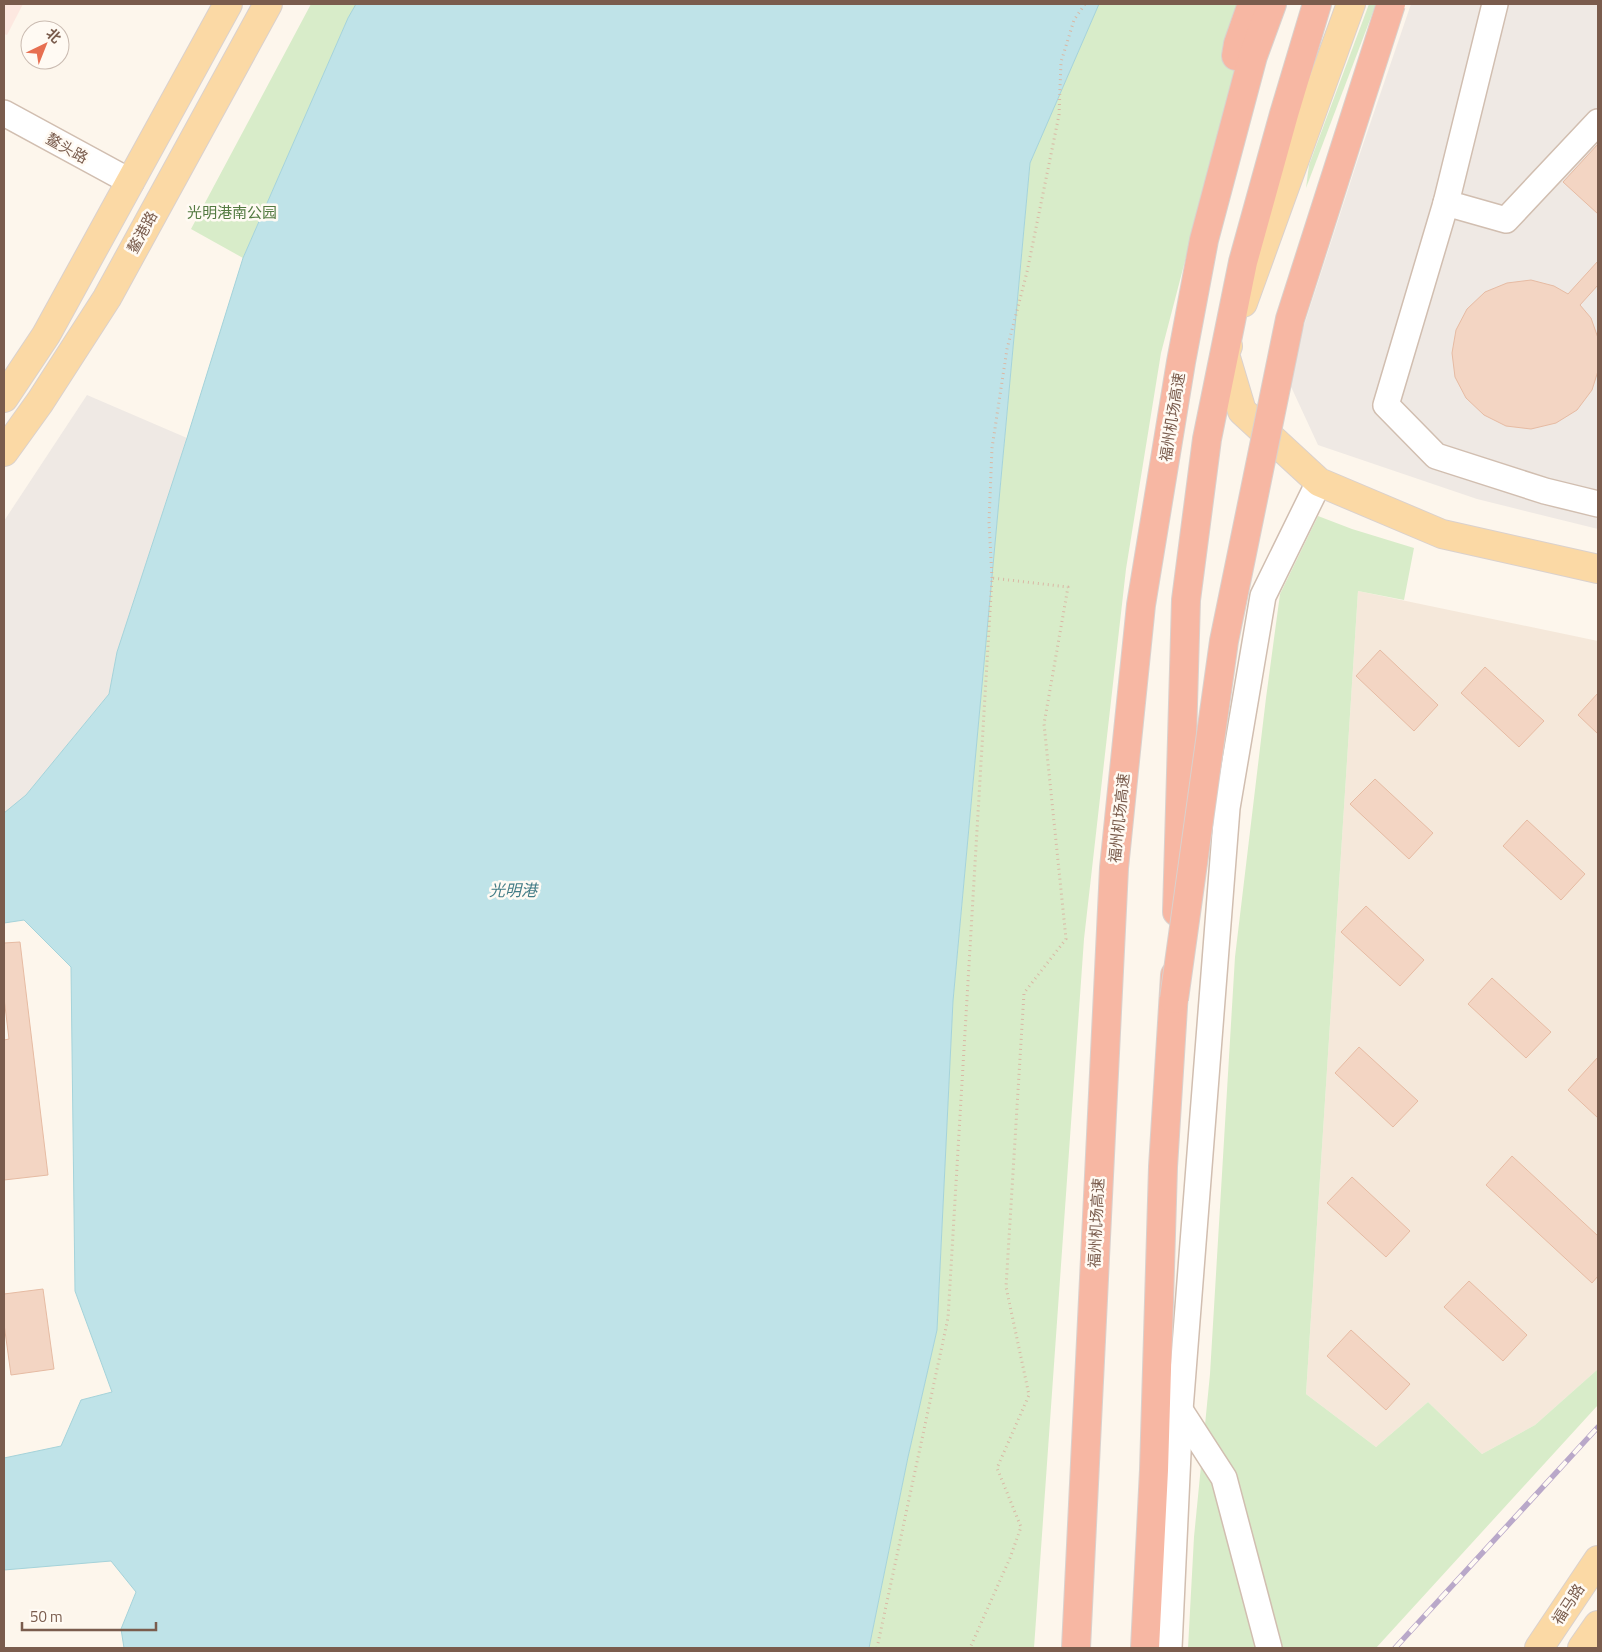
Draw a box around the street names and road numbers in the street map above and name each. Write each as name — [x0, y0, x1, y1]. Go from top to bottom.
street label: 鳌头路 — [42, 127, 92, 169]
street label: 鳌港路 — [121, 207, 163, 257]
street label: 福州机场高速 — [1154, 371, 1190, 463]
street label: 福州机场高速 — [1103, 772, 1135, 864]
street label: 福州机场高速 — [1082, 1177, 1110, 1269]
street label: 福马路 — [1546, 1579, 1590, 1629]

